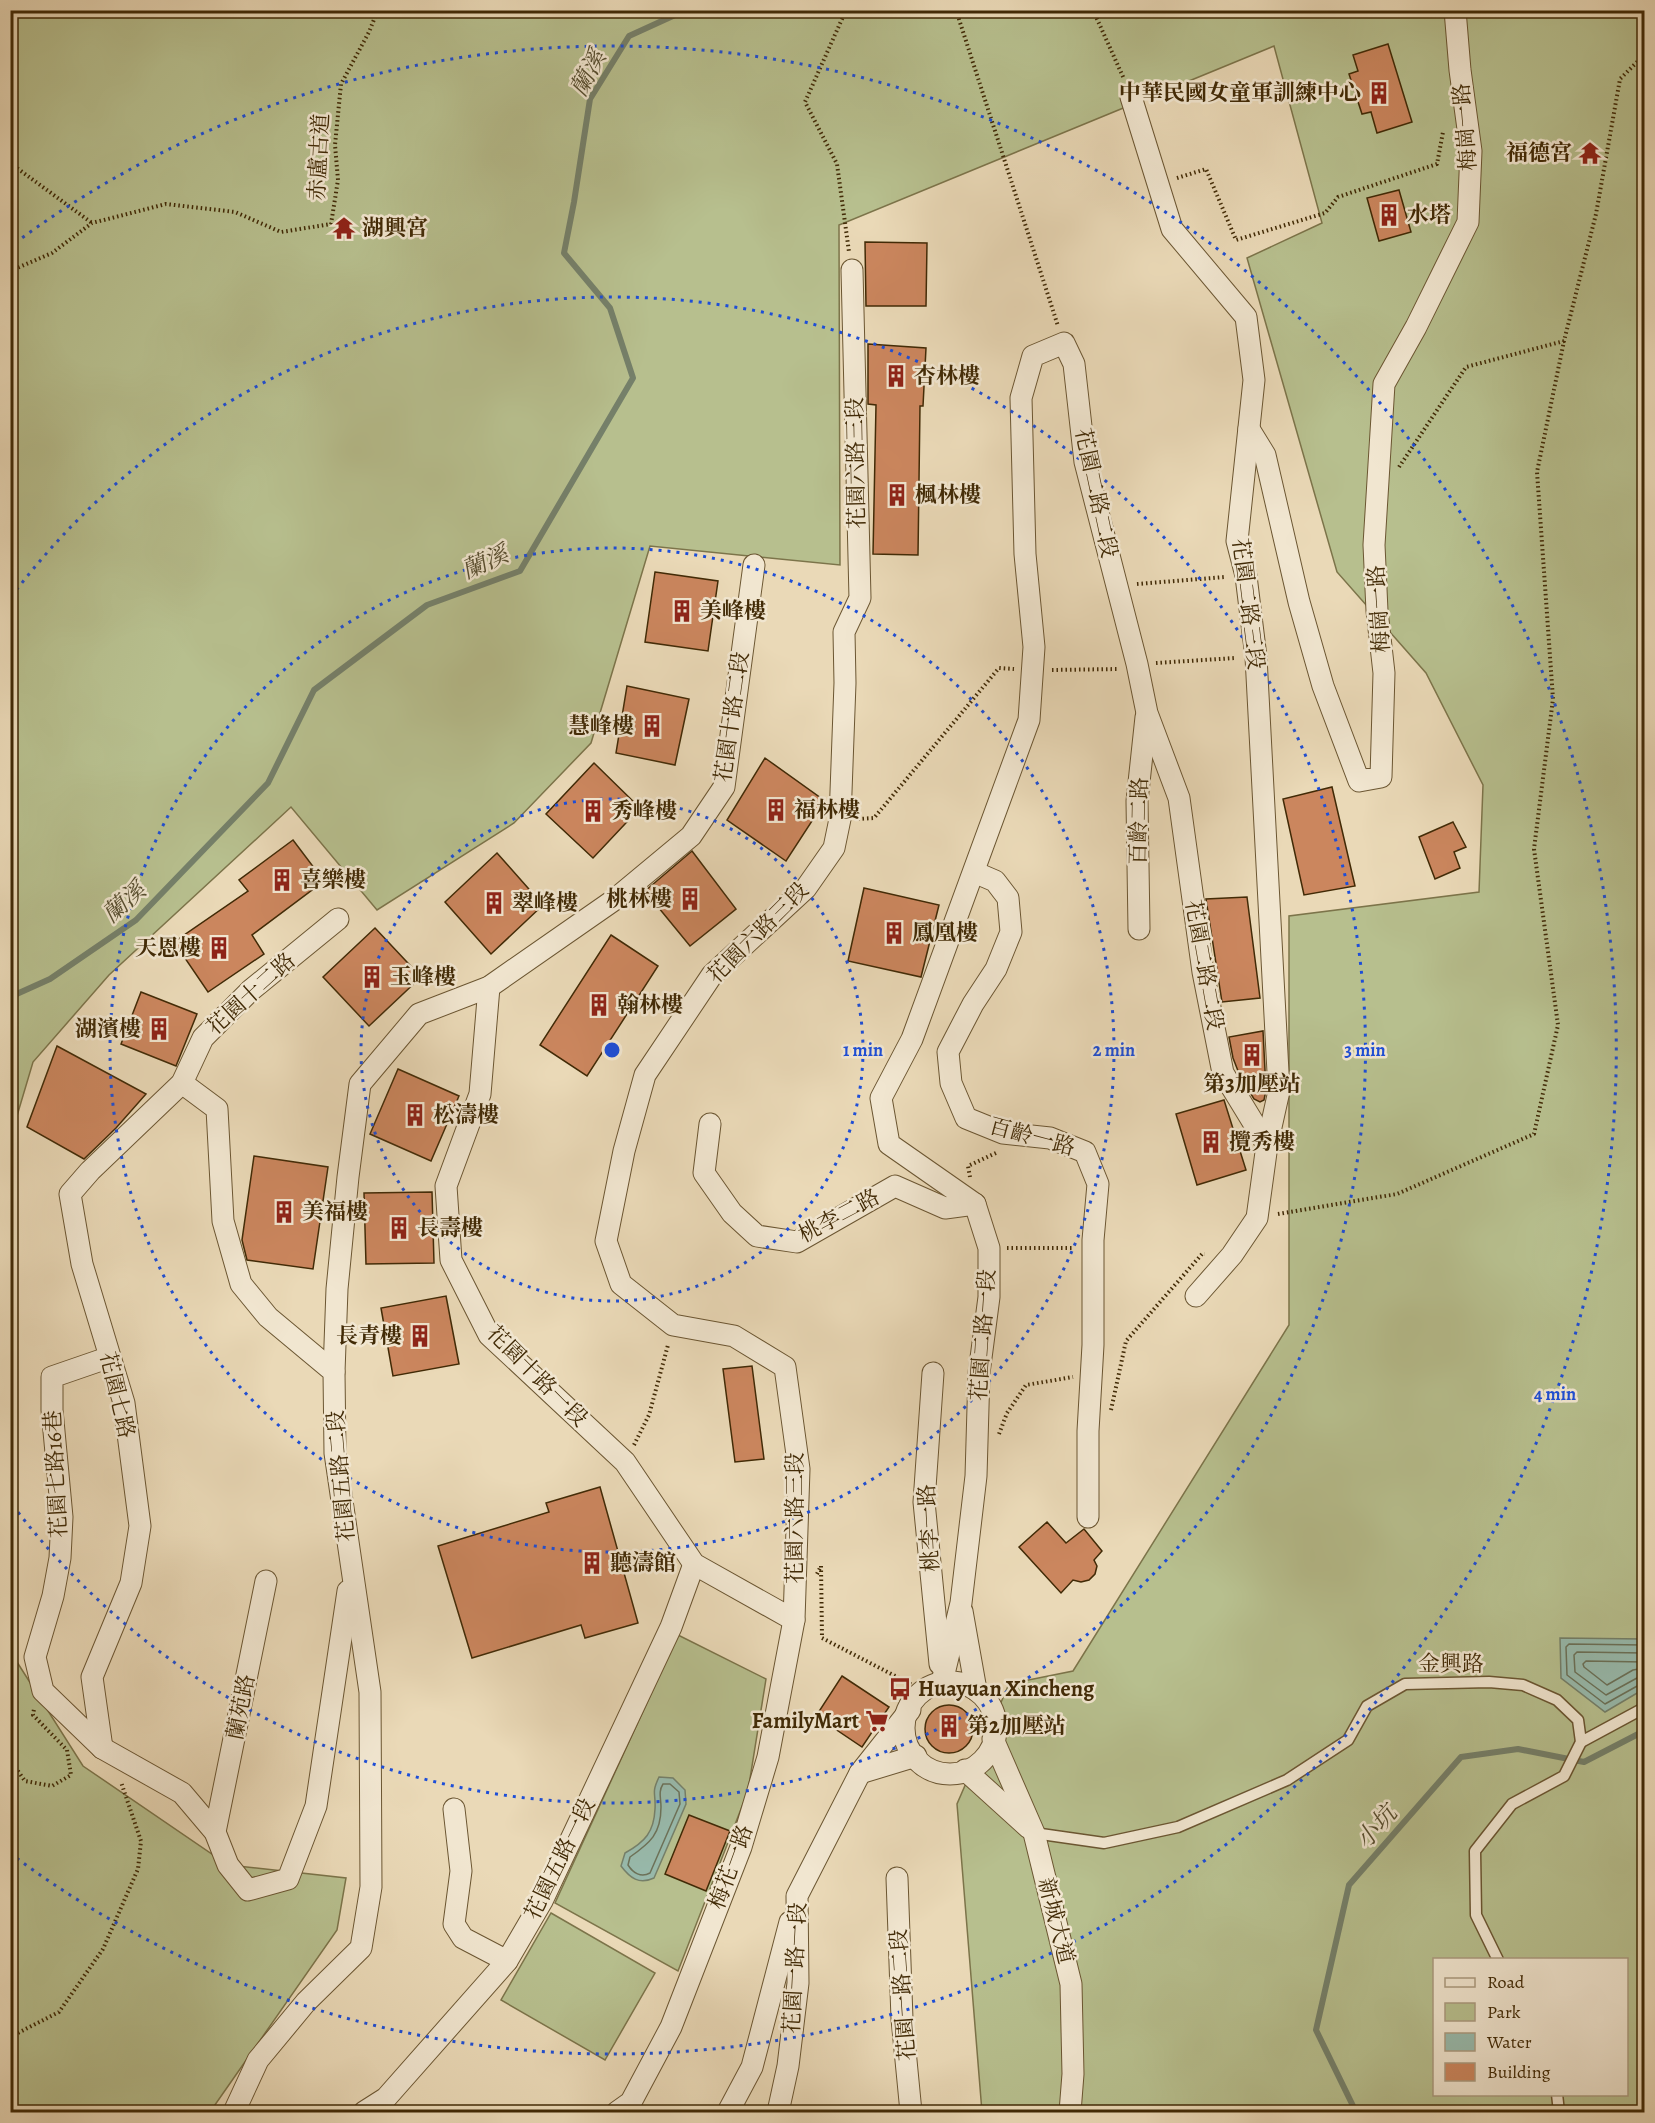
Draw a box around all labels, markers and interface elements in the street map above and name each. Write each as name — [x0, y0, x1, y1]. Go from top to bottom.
water label: 蘭溪 — [563, 42, 615, 102]
place label: 中華民國女童軍訓練中心 — [1119, 78, 1361, 108]
building icon: 中華民國女童軍訓練中心 — [1366, 80, 1392, 106]
street label: 梅崗一路 — [1446, 82, 1484, 172]
street label: 赤盧古道 — [302, 112, 336, 202]
place label: 福德宮 — [1506, 138, 1572, 168]
temple icon: 福德宮 — [1577, 140, 1603, 166]
place label: 水塔 — [1407, 200, 1451, 230]
building icon: 水塔 — [1376, 202, 1402, 228]
place label: 湖興宮 — [362, 213, 428, 243]
temple icon: 湖興宮 — [331, 215, 357, 241]
place label: 杏林樓 — [914, 361, 980, 391]
building icon: 杏林樓 — [883, 363, 909, 389]
street label: 花園六路三段 — [840, 397, 872, 529]
street label: 花園二路二段 — [1068, 425, 1124, 561]
place label: 楓林樓 — [915, 480, 981, 510]
building icon: 楓林樓 — [884, 482, 910, 508]
water label: 蘭溪 — [457, 536, 516, 586]
street label: 花園二路三段 — [1225, 537, 1271, 671]
street label: 梅崗一路 — [1361, 564, 1397, 654]
place label: 美峰樓 — [700, 596, 766, 626]
building icon: 美峰樓 — [669, 598, 695, 624]
street label: 花園十路二段 — [708, 650, 756, 784]
place label: 慧峰樓 — [568, 711, 634, 741]
building icon: 慧峰樓 — [639, 713, 665, 739]
street label: 百齡二路 — [1123, 777, 1155, 865]
place label: 福林樓 — [794, 795, 860, 825]
place label: 秀峰樓 — [611, 796, 677, 826]
building icon: 福林樓 — [763, 797, 789, 823]
building icon: 秀峰樓 — [580, 798, 606, 824]
place label: 喜樂樓 — [300, 865, 366, 895]
building icon: 喜樂樓 — [269, 867, 295, 893]
water label: 蘭溪 — [95, 872, 155, 930]
street label: 花園六路三段 — [701, 876, 815, 990]
place label: 桃林樓 — [606, 884, 672, 914]
building icon: 桃林樓 — [677, 886, 703, 912]
place label: 翠峰樓 — [512, 888, 578, 918]
building icon: 翠峰樓 — [481, 890, 507, 916]
street label: 花園二路二段 — [1178, 897, 1230, 1033]
place label: 鳳凰樓 — [912, 918, 978, 948]
building icon: 鳳凰樓 — [881, 920, 907, 946]
place label: 天恩樓 — [135, 933, 201, 963]
building icon: 天恩樓 — [206, 935, 232, 961]
street label: 花園十二路 — [200, 946, 302, 1042]
place label: 玉峰樓 — [390, 962, 456, 992]
building icon: 玉峰樓 — [359, 964, 385, 990]
place label: 翰林樓 — [617, 990, 683, 1020]
building icon: 翰林樓 — [586, 992, 612, 1018]
place label: 湖濱樓 — [75, 1014, 141, 1044]
building icon: 湖濱樓 — [146, 1016, 172, 1042]
text: 1 min — [843, 1038, 883, 1062]
text: 2 min — [1093, 1038, 1135, 1062]
text: 3 min — [1344, 1038, 1386, 1062]
centre of rings — [602, 1040, 622, 1060]
building icon: 第3加壓站 — [1239, 1042, 1265, 1068]
place label: 第3加壓站 — [1203, 1069, 1301, 1099]
place label: 松濤樓 — [433, 1100, 499, 1130]
building icon: 松濤樓 — [402, 1102, 428, 1128]
street label: 百齡一路 — [986, 1111, 1078, 1163]
place label: 攬秀樓 — [1229, 1127, 1295, 1157]
building icon: 攬秀樓 — [1198, 1129, 1224, 1155]
street label: 桃李二路 — [793, 1182, 885, 1250]
place label: 美福樓 — [302, 1197, 368, 1227]
building icon: 美福樓 — [271, 1199, 297, 1225]
place label: 長壽樓 — [417, 1213, 483, 1243]
building icon: 長壽樓 — [386, 1215, 412, 1241]
street label: 花園二路一段 — [963, 1268, 1003, 1402]
street label: 花園十路一段 — [480, 1319, 594, 1433]
place label: 長青樓 — [336, 1321, 402, 1351]
building icon: 長青樓 — [407, 1323, 433, 1349]
street label: 花園七路 — [92, 1349, 142, 1441]
text: 4 min — [1534, 1382, 1576, 1406]
street label: 花園七路16巷 — [38, 1409, 74, 1539]
street label: 花園五路二段 — [320, 1409, 362, 1543]
street label: 花園六路三段 — [780, 1452, 810, 1584]
street label: 桃李一路 — [912, 1483, 946, 1573]
place label: 聽濤館 — [610, 1548, 676, 1578]
building icon: 聽濤館 — [579, 1550, 605, 1576]
street label: 金興路 — [1418, 1649, 1484, 1679]
street label: 蘭苑路 — [220, 1672, 262, 1742]
place label: Huayuan Xincheng — [918, 1674, 1095, 1704]
bus stop icon: Huayuan Xincheng — [887, 1676, 913, 1702]
place label: FamilyMart — [752, 1706, 860, 1736]
supermarket icon: FamilyMart — [864, 1708, 890, 1734]
place label: 第2加壓站 — [967, 1711, 1066, 1741]
building icon: 第2加壓站 — [936, 1713, 962, 1739]
street label: 花園五路一段 — [518, 1793, 602, 1925]
water label: 小坑 — [1348, 1795, 1406, 1856]
street label: 梅花一路 — [702, 1821, 760, 1913]
street label: 新城大道 — [1031, 1875, 1081, 1967]
street label: 花園一路一段 — [777, 1901, 813, 2035]
street label: 花園一路二段 — [883, 1928, 923, 2062]
legend — [1433, 1958, 1628, 2096]
text: Road — [1487, 1970, 1525, 1994]
text: Park — [1487, 2000, 1521, 2024]
text: Water — [1486, 2030, 1532, 2054]
text: Building — [1487, 2060, 1551, 2084]

